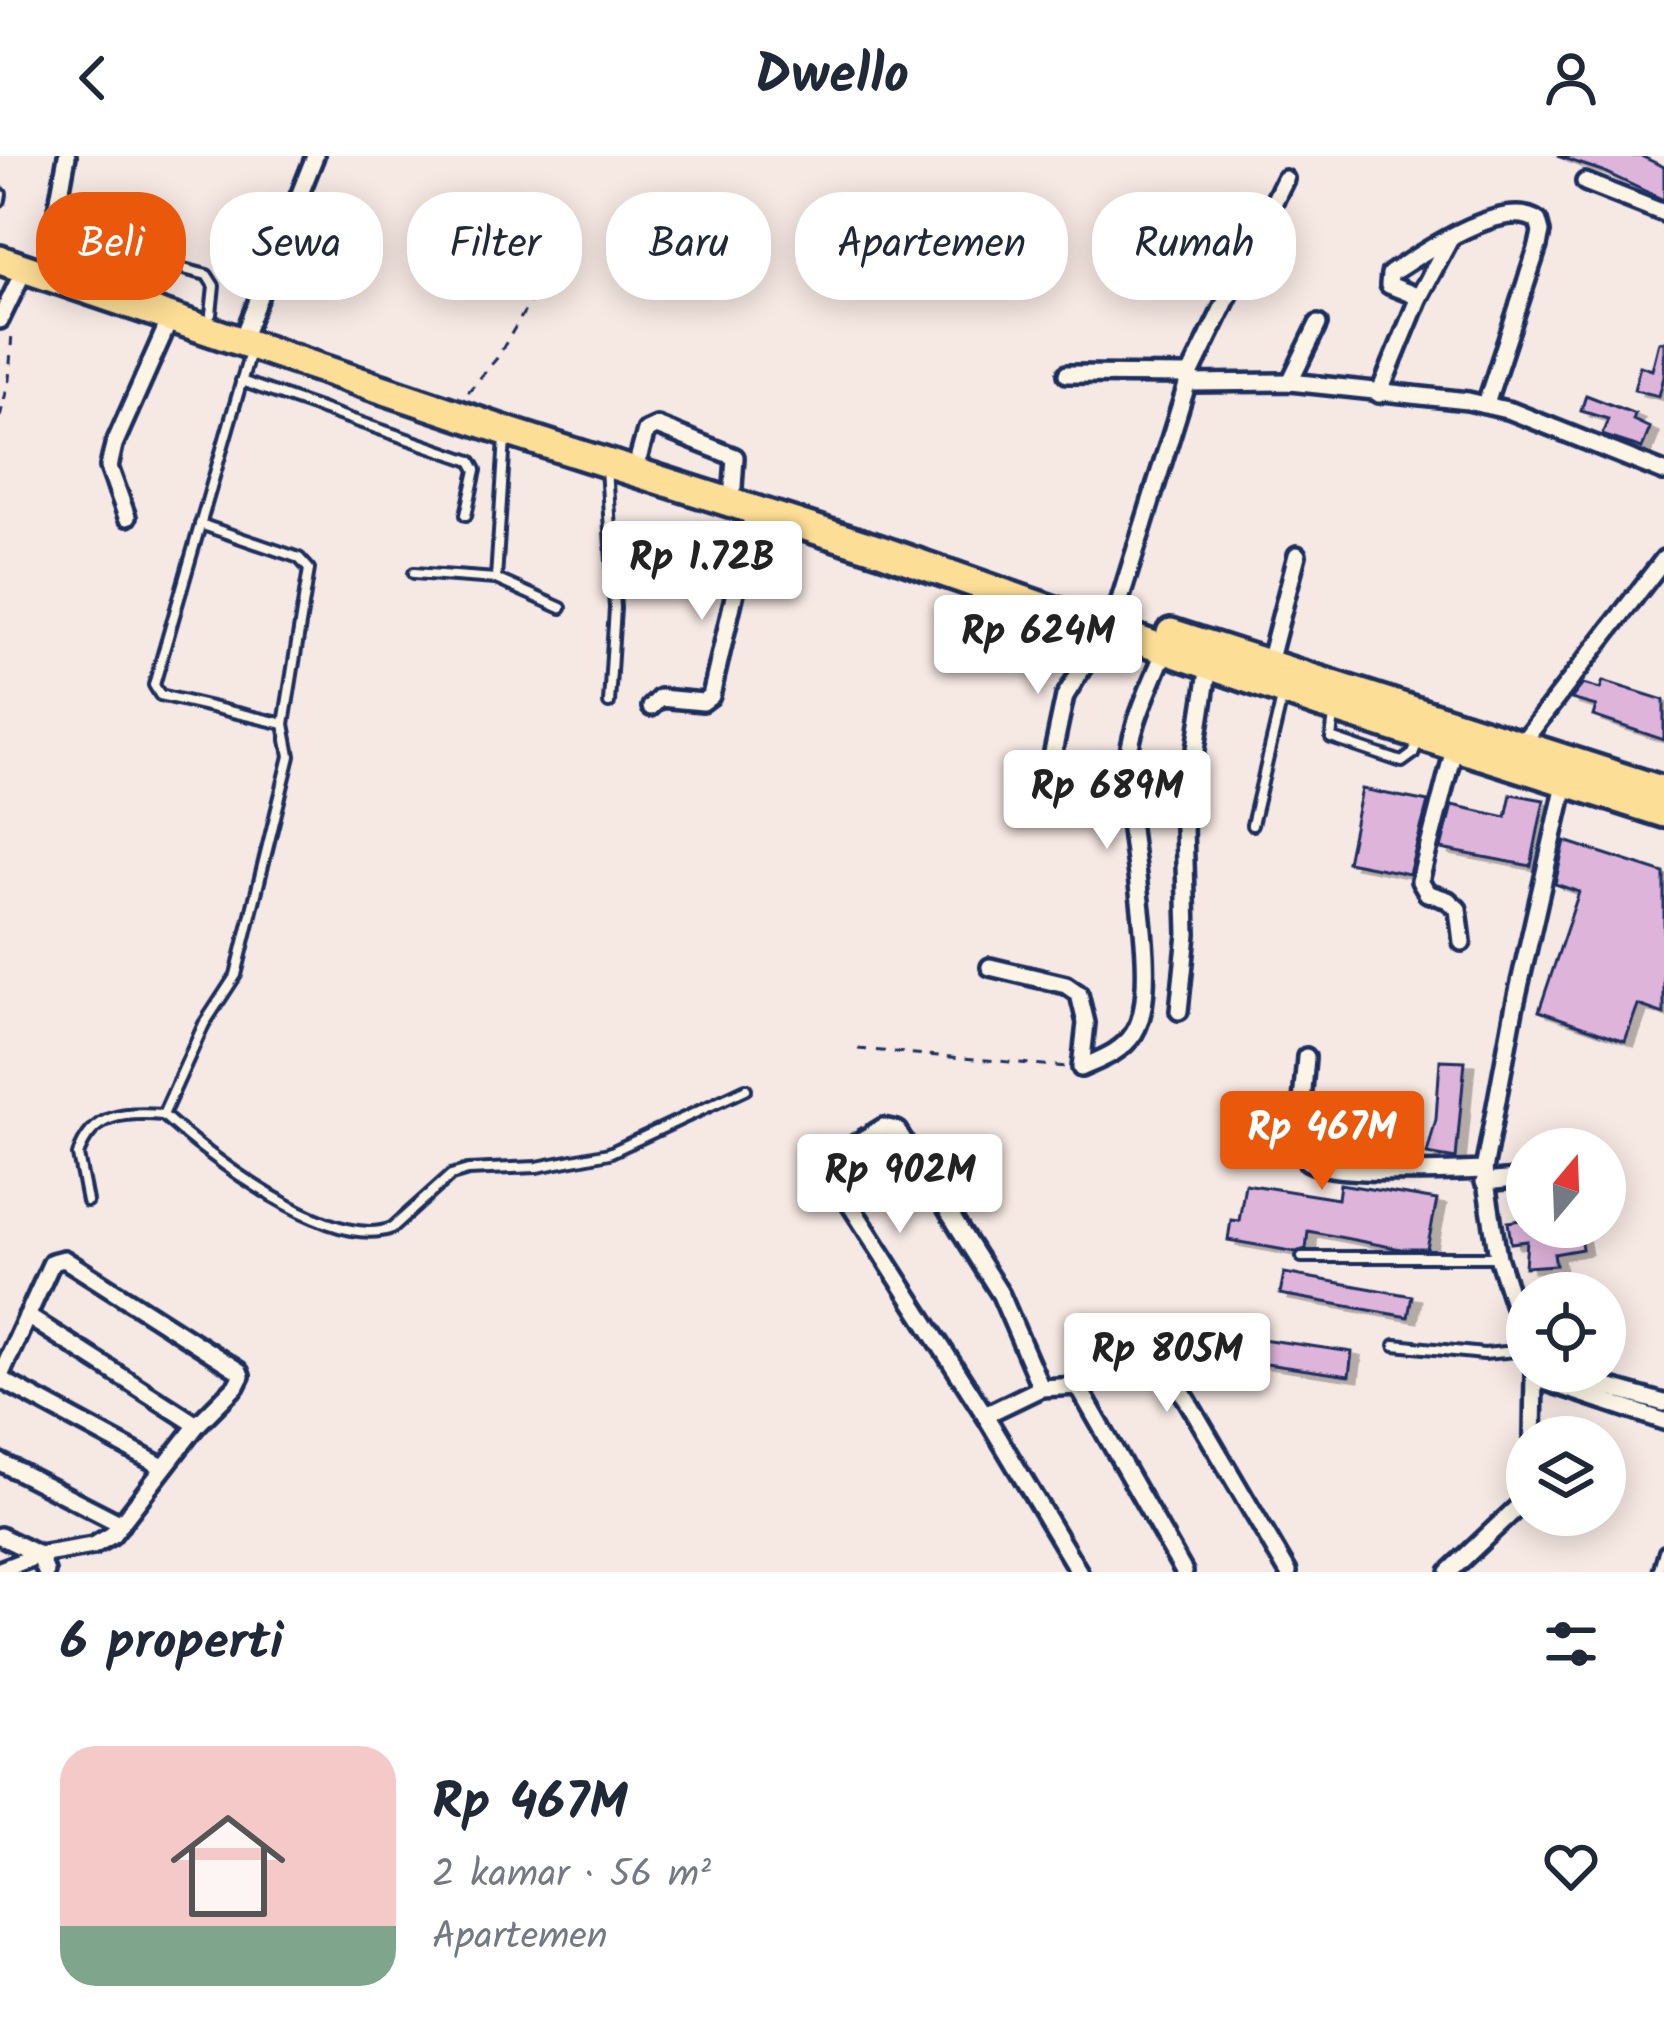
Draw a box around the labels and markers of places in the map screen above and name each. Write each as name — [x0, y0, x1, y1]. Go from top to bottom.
pin: Rp 1.72B — [578, 521, 826, 623]
pin: Rp 624M — [927, 595, 1149, 697]
pin: Rp 689M — [996, 750, 1218, 852]
pin: Rp 467M — [1211, 1091, 1433, 1193]
pin: Rp 902M — [789, 1134, 1011, 1236]
pin: Rp 805M — [1056, 1313, 1278, 1415]

